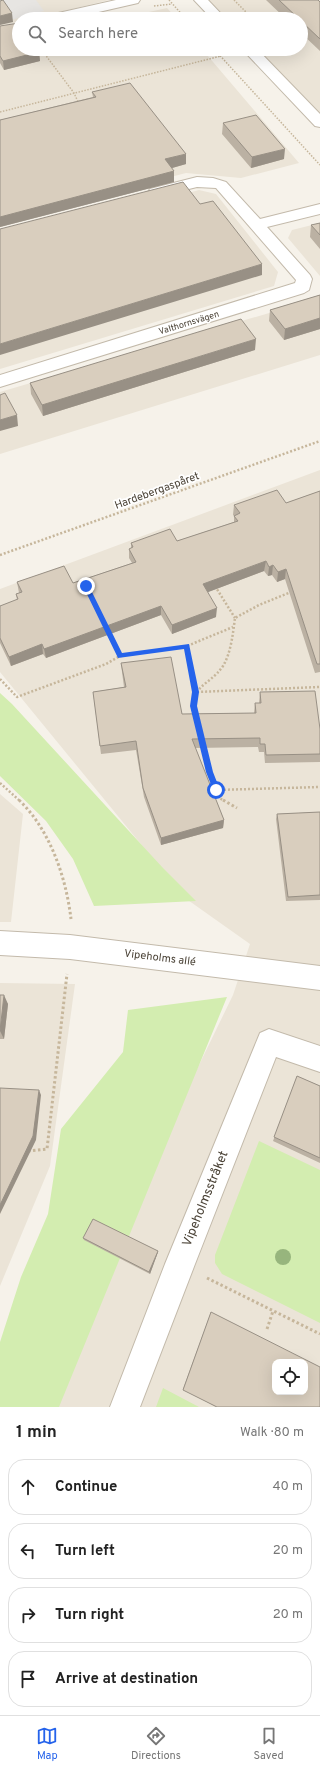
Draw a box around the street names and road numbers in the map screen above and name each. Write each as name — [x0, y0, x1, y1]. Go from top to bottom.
street label: Valthornsvägen — [158, 309, 220, 337]
street label: Hardebergaspåret — [113, 469, 201, 513]
street label: Vipeholms allé — [123, 947, 197, 969]
street label: Vipeholmsstråket — [179, 1149, 233, 1249]

